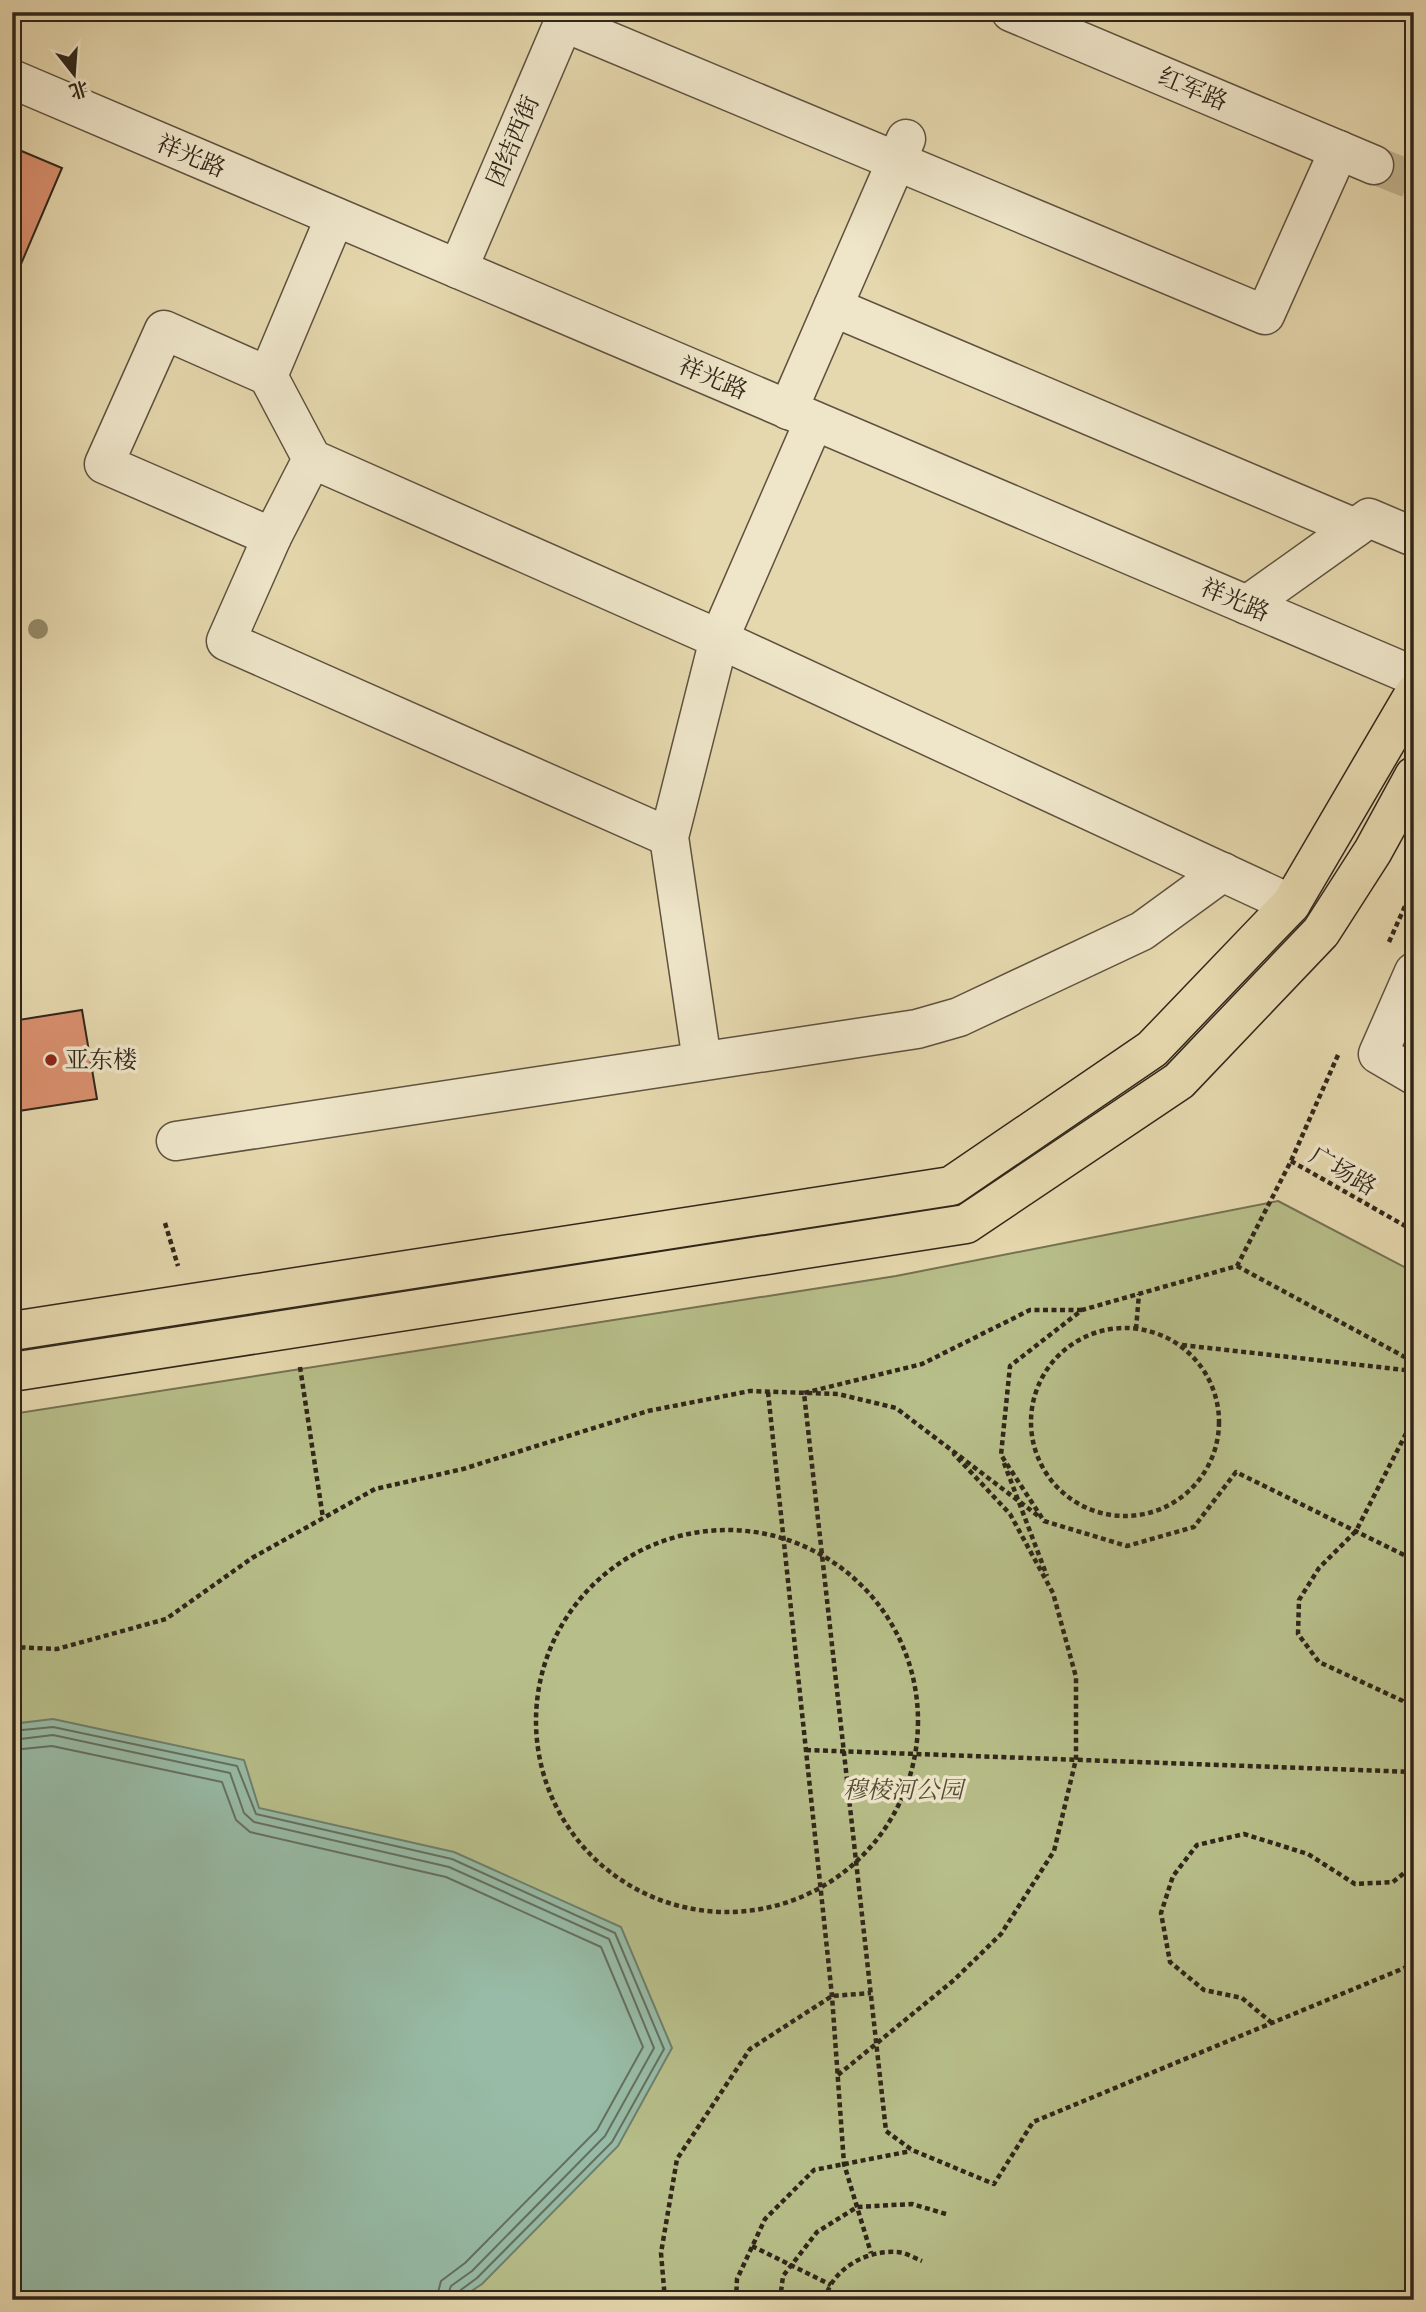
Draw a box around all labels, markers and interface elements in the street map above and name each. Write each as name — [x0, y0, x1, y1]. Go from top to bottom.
north arrow — [38, 38, 108, 108]
street label: 红军路 — [1154, 62, 1232, 116]
text: 北 — [66, 76, 91, 103]
street label: 团结西街 — [481, 91, 545, 191]
street label: 祥光路 — [152, 129, 230, 183]
street label: 祥光路 — [674, 351, 752, 405]
street label: 祥光路 — [1196, 573, 1274, 627]
place label: 亚东楼 — [65, 1046, 137, 1074]
marker: 亚东楼 — [43, 1052, 59, 1068]
street label: 广场路 — [1305, 1141, 1381, 1201]
park label: 穆棱河公园 — [843, 1776, 967, 1804]

